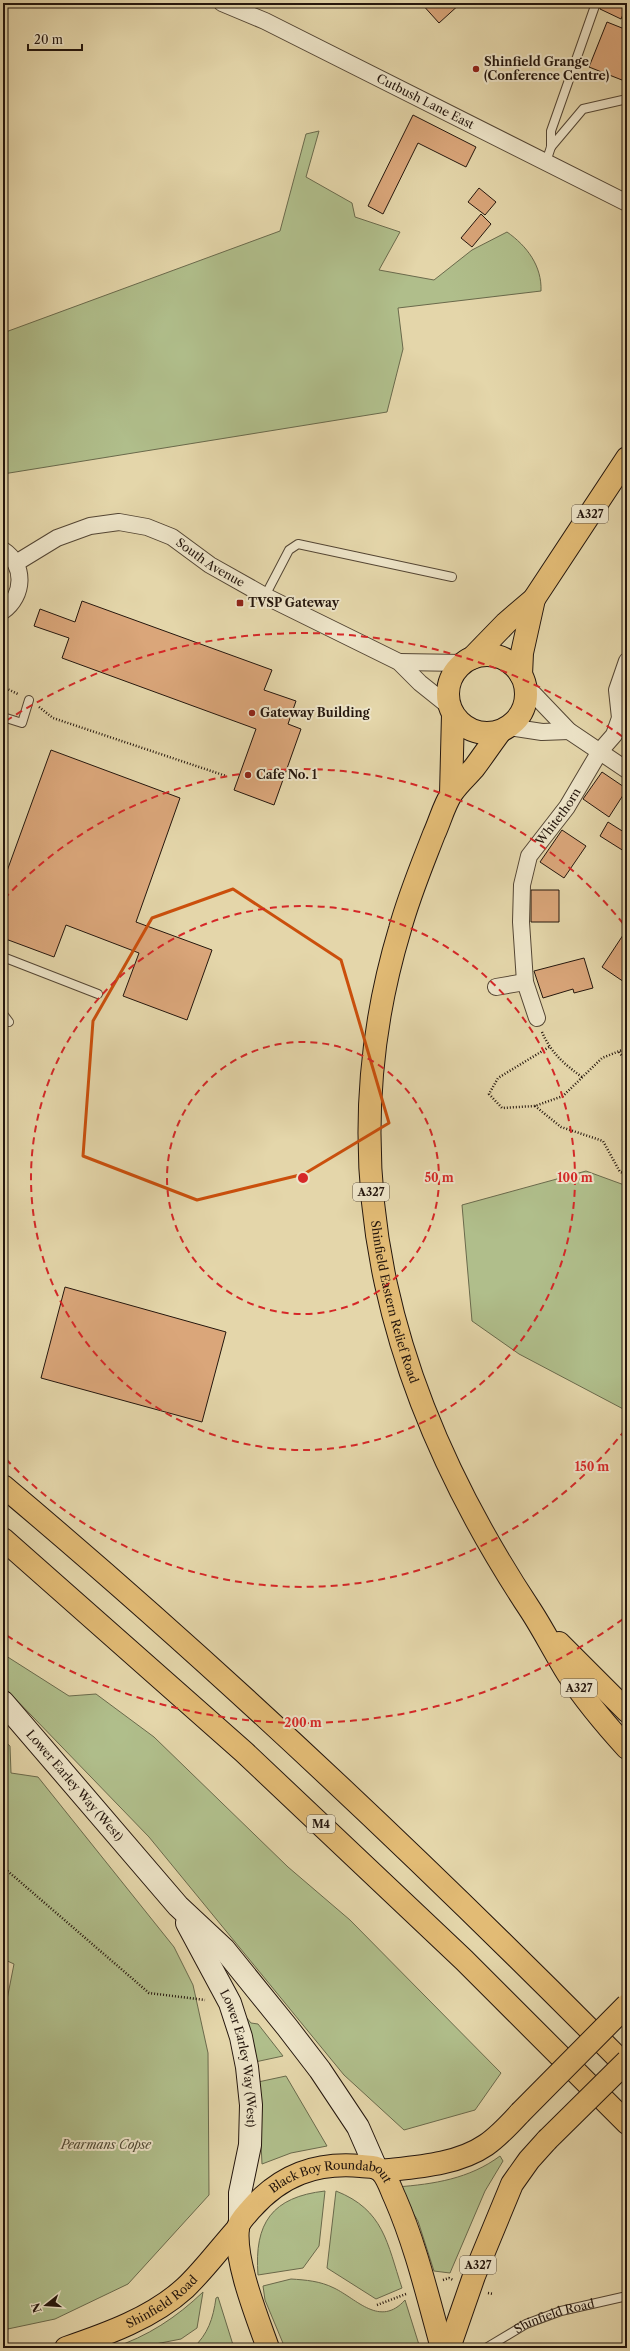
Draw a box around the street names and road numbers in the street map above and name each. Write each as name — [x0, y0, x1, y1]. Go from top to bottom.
street label: Cutbush Lane East — [374, 70, 477, 132]
road number: A327 — [572, 505, 608, 523]
street label: South Avenue — [173, 534, 248, 590]
street label: Whitethorn — [532, 785, 584, 849]
road number: A327 — [353, 1183, 389, 1201]
street label: Shinfield Eastern Relief Road — [368, 1219, 422, 1386]
road number: A327 — [561, 1679, 597, 1697]
street label: Lower Earley Way (West) — [23, 1727, 127, 1844]
road number: M4 — [307, 1815, 335, 1833]
street label: Lower Earley Way (West) — [217, 1986, 259, 2128]
street label: Black Boy Roundabout — [262, 2180, 394, 2202]
road number: A327 — [460, 2256, 496, 2274]
street label: Shinfield Road — [123, 2271, 201, 2331]
street label: Shinfield Road — [511, 2296, 596, 2337]

